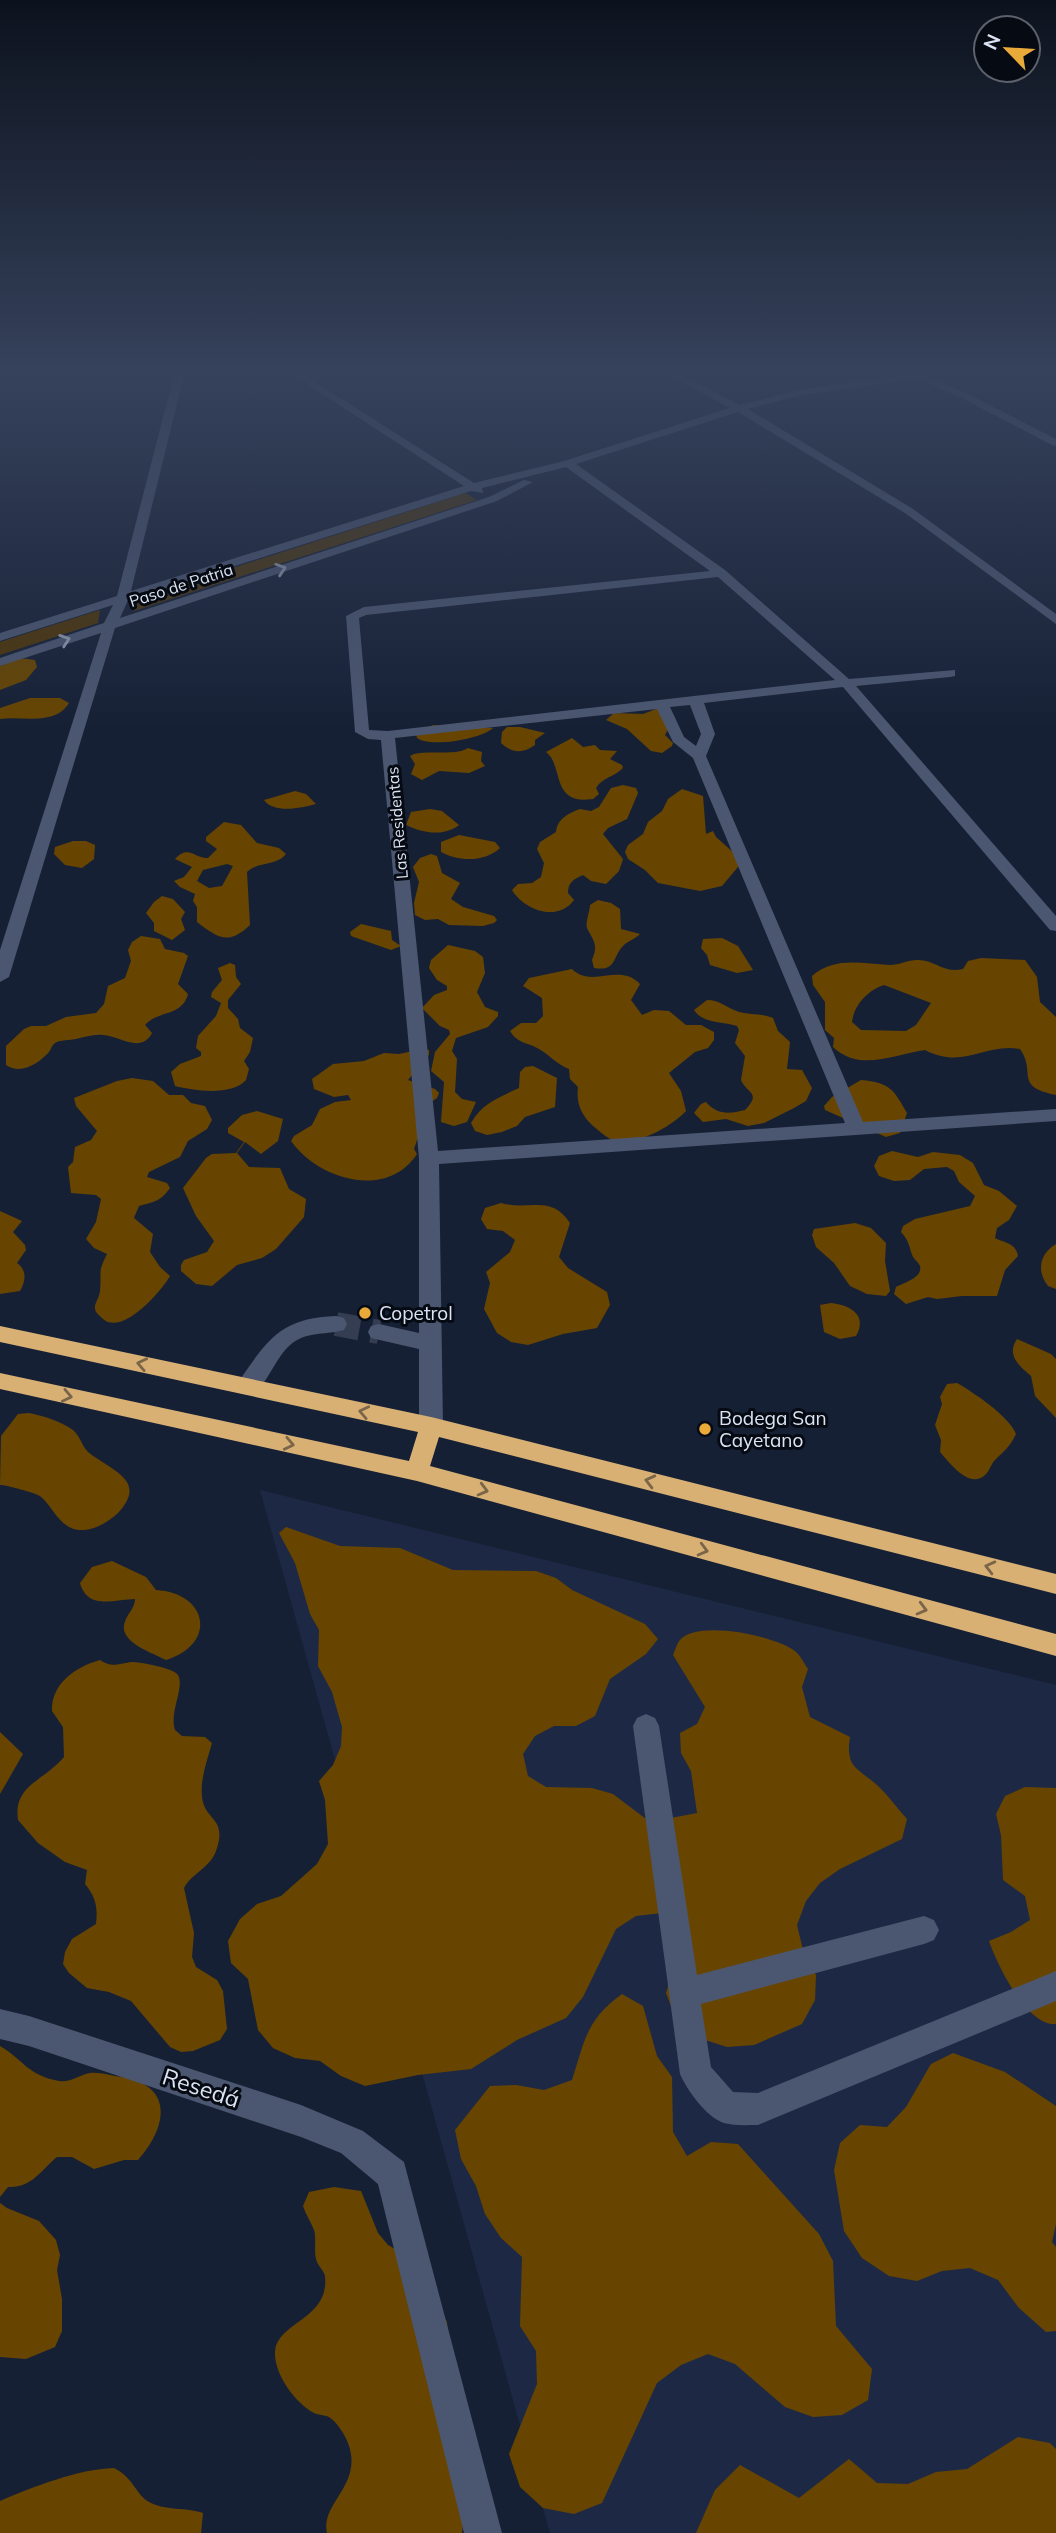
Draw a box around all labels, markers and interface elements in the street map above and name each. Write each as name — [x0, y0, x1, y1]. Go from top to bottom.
north arrow — [972, 14, 1042, 84]
text: N — [978, 30, 1006, 53]
street label: Paso de Patria — [127, 559, 235, 611]
one-way arrow — [274, 563, 286, 577]
one-way arrow — [58, 634, 70, 648]
street label: Las Residentas — [382, 766, 412, 880]
place label: Copetrol — [379, 1301, 453, 1325]
marker: Copetrol — [357, 1305, 373, 1321]
one-way arrow — [136, 1358, 148, 1373]
one-way arrow — [61, 1387, 73, 1402]
one-way arrow — [358, 1405, 370, 1420]
place label: Bodega San Cayetano — [719, 1406, 827, 1452]
marker: Bodega San Cayetano — [697, 1421, 713, 1437]
one-way arrow — [283, 1436, 295, 1451]
one-way arrow — [645, 1475, 657, 1489]
one-way arrow — [477, 1482, 489, 1496]
one-way arrow — [697, 1541, 709, 1556]
one-way arrow — [984, 1561, 996, 1575]
one-way arrow — [916, 1601, 928, 1615]
street label: Resedá — [159, 2061, 244, 2114]

